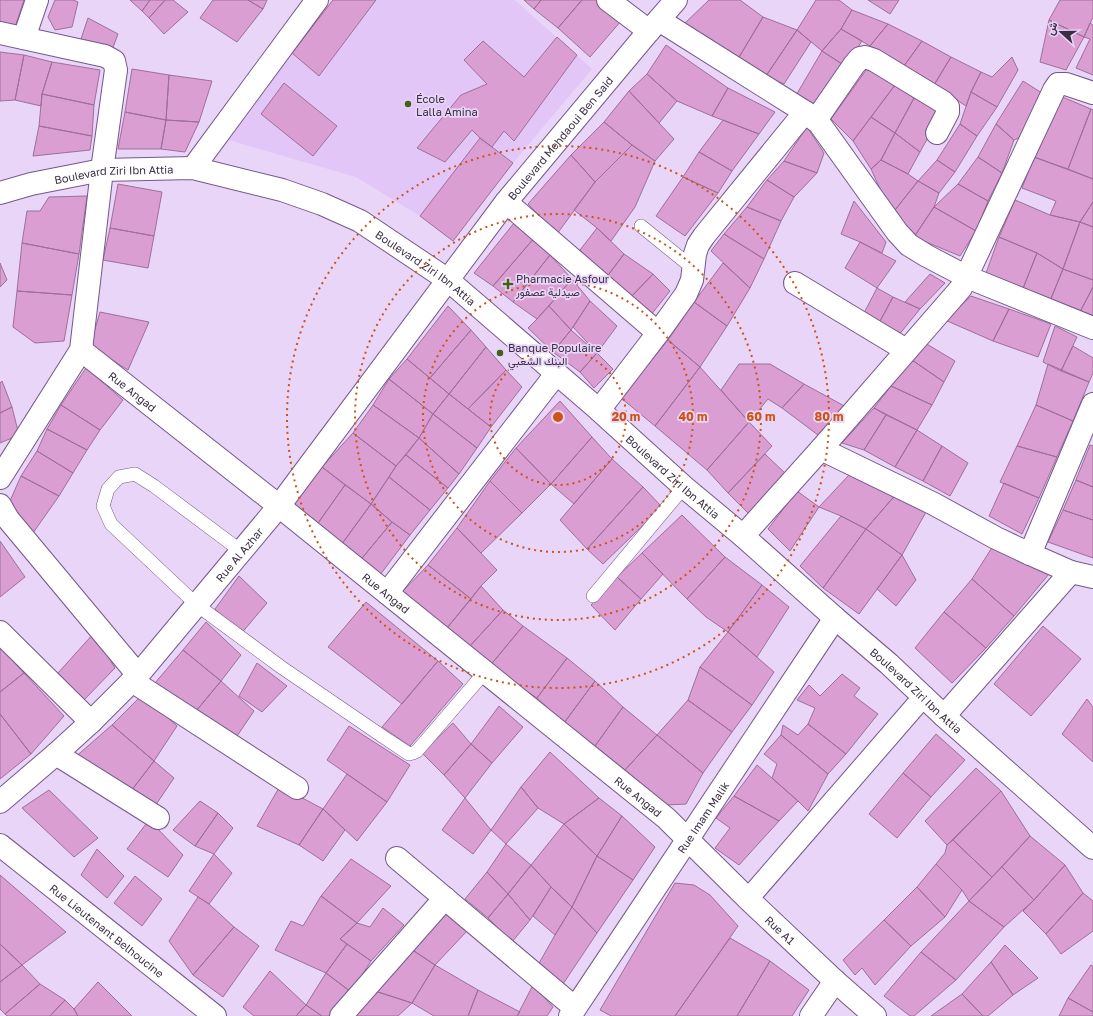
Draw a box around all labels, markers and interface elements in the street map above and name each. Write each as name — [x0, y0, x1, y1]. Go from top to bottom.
north arrow — [1041, 12, 1081, 52]
text: ش — [1043, 20, 1061, 37]
street label: Boulevard Mehdaoui Ben Said — [504, 73, 615, 202]
place label: École Lalla Amina — [416, 92, 478, 118]
marker: École Lalla Amina — [403, 99, 413, 109]
street label: Boulevard Ziri Ibn Attia — [53, 162, 174, 186]
street label: Boulevard Ziri Ibn Attia — [373, 227, 479, 308]
place label: Pharmacie Asfour صيدلية عصفور — [515, 272, 610, 299]
marker: Pharmacie Asfour صيدلية عصفور — [503, 279, 513, 289]
place label: Banque Populaire البنك الشعبي — [508, 341, 601, 371]
marker: Banque Populaire البنك الشعبي — [495, 348, 505, 358]
street label: Rue Angad — [106, 368, 159, 414]
text: 20 m — [612, 409, 640, 424]
text: 40 m — [679, 409, 707, 424]
text: 60 m — [747, 409, 775, 424]
text: 80 m — [815, 409, 843, 424]
centre of rings — [551, 410, 565, 424]
street label: Boulevard Ziri Ibn Attia — [624, 432, 723, 521]
street label: Rue Al Azhar — [212, 524, 266, 584]
street label: Rue Angad — [360, 570, 413, 616]
street label: Boulevard Ziri Ibn Attia — [868, 645, 965, 736]
street label: Rue Angad — [612, 773, 665, 819]
street label: Rue Imam Malik — [674, 779, 731, 855]
street label: Rue Lieutenant Belhoucine — [47, 881, 167, 980]
street label: Rue A1 — [763, 913, 798, 947]

